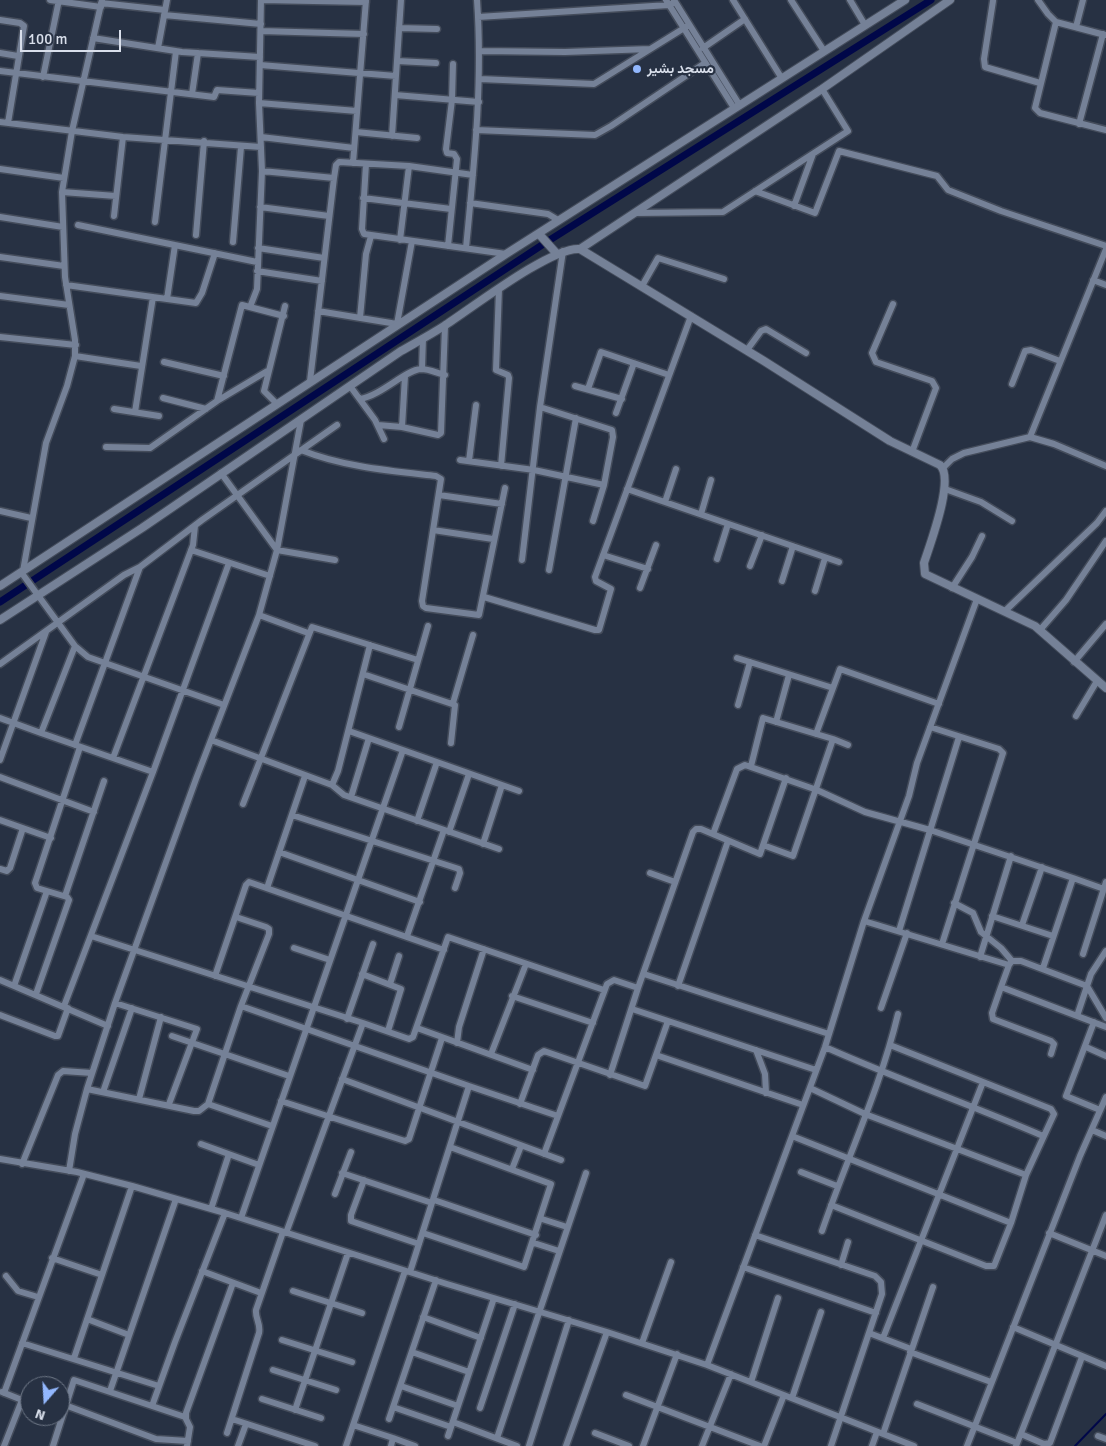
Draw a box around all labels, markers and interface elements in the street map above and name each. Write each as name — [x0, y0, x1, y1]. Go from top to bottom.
scale bar — [22, 20, 124, 52]
text: 100 m — [28, 30, 68, 48]
place label: مسجد بشیر — [647, 61, 714, 77]
marker: مسجد بشیر — [631, 63, 643, 75]
north arrow — [20, 1376, 70, 1426]
text: N — [33, 1405, 48, 1424]

